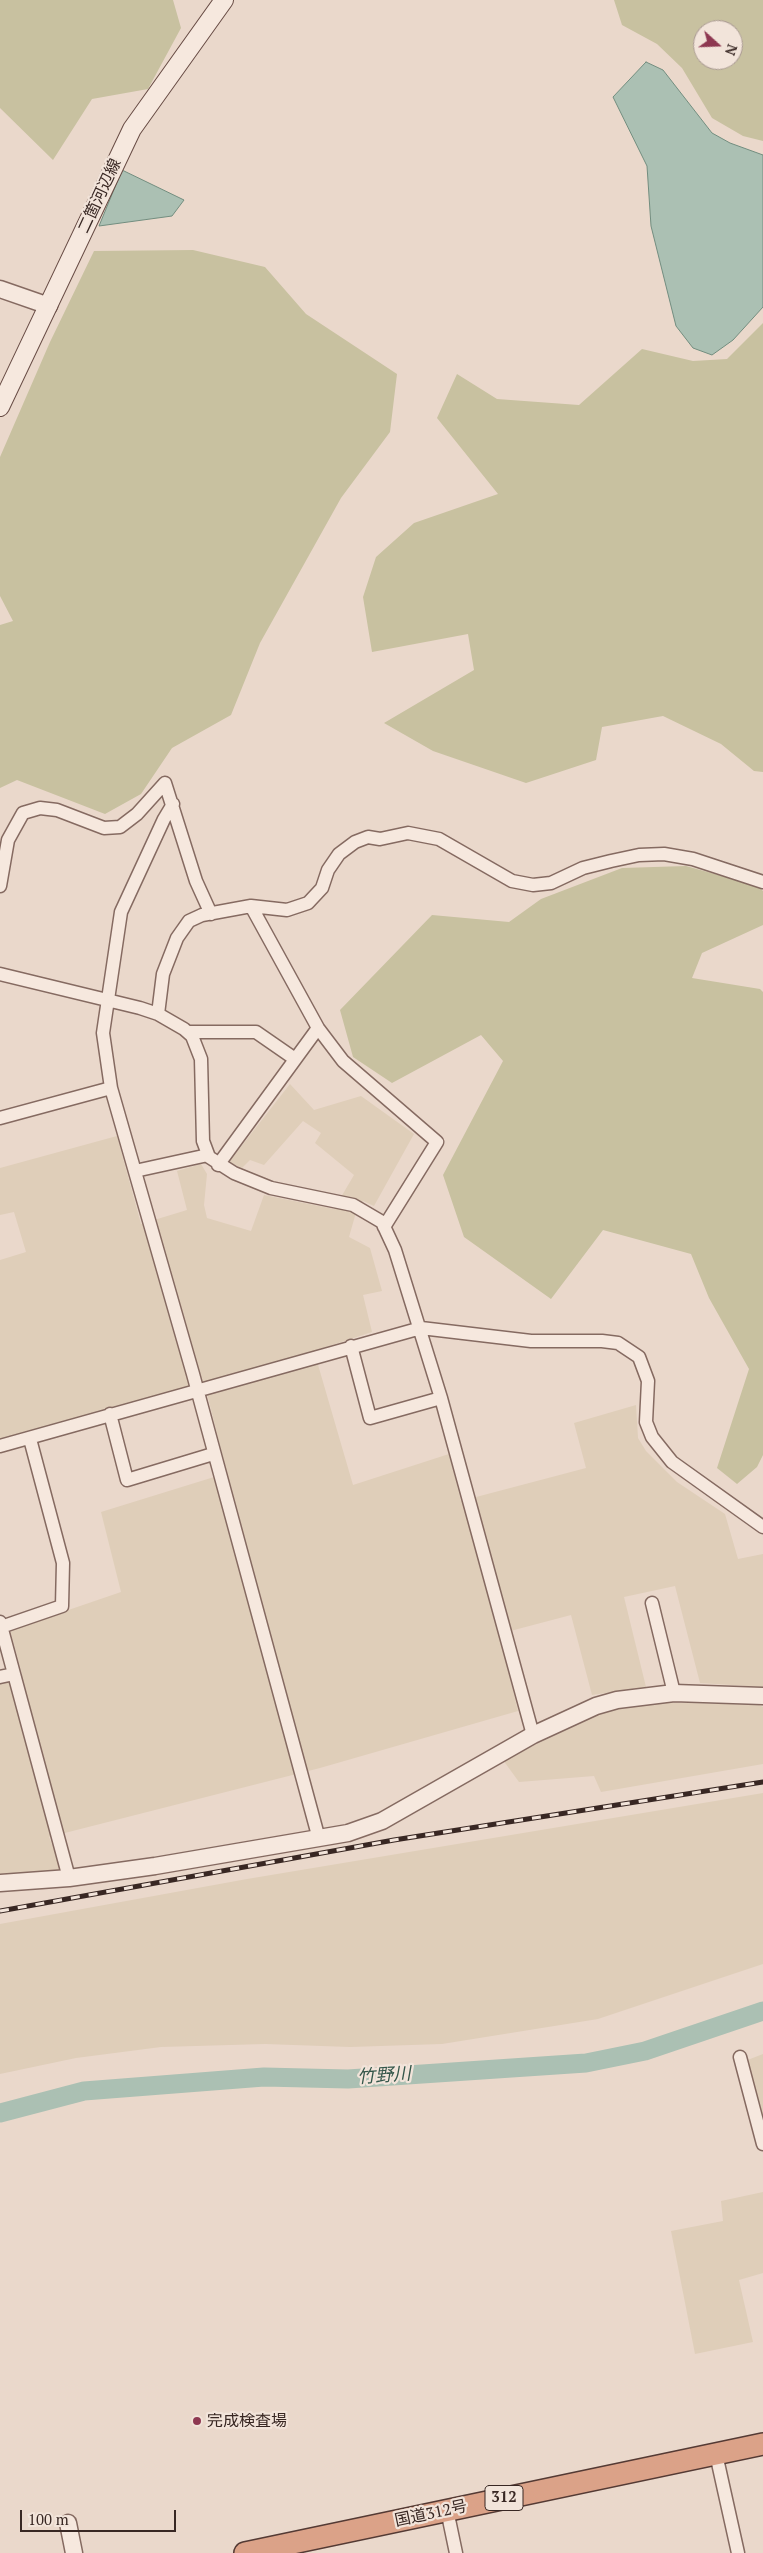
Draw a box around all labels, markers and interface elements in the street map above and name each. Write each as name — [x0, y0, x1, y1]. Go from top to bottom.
north arrow — [693, 20, 743, 70]
text: N — [721, 42, 742, 58]
street label: 二箇河辺線 — [74, 156, 126, 236]
water label: 竹野川 — [356, 2063, 412, 2089]
place label: 完成検査場 — [207, 2411, 287, 2431]
marker: 完成検査場 — [191, 2415, 203, 2427]
road number: 312 — [485, 2486, 523, 2510]
street label: 国道312号 — [393, 2497, 469, 2531]
scale bar — [22, 2500, 179, 2532]
text: 100 m — [28, 2509, 69, 2529]

